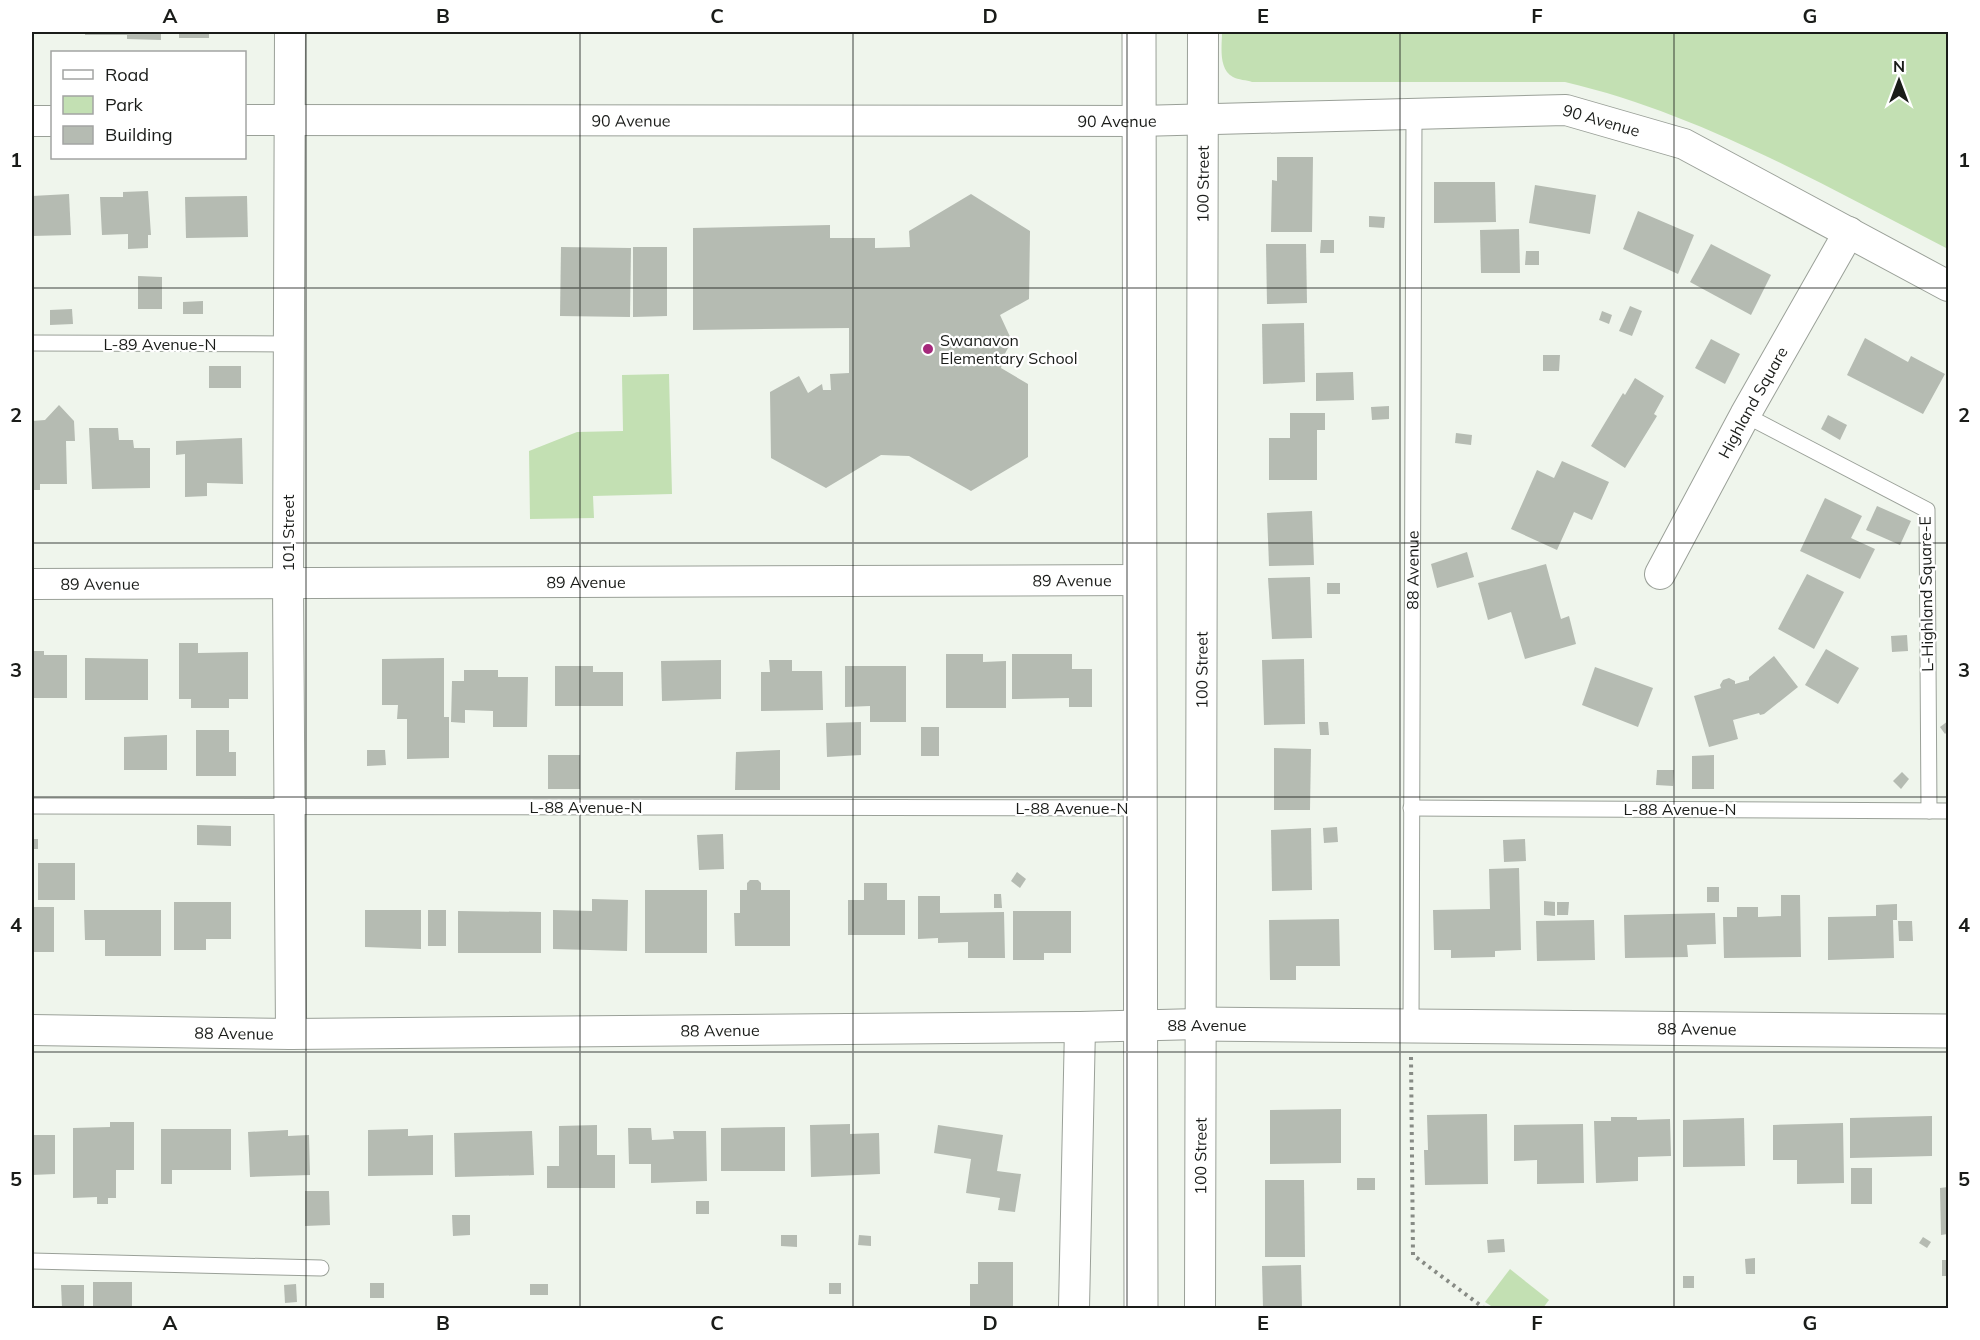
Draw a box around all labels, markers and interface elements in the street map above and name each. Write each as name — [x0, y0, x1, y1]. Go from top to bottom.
text: A — [163, 3, 178, 28]
text: B — [436, 3, 450, 28]
text: C — [710, 3, 724, 28]
text: D — [982, 3, 998, 28]
text: E — [1257, 3, 1269, 28]
text: F — [1531, 3, 1543, 28]
text: G — [1803, 3, 1817, 28]
legend — [51, 51, 246, 159]
north arrow — [1869, 51, 1929, 111]
text: N — [1893, 56, 1905, 76]
text: Road — [105, 63, 149, 86]
text: Park — [105, 93, 144, 116]
street label: 90 Avenue — [1561, 100, 1642, 141]
street label: 90 Avenue — [591, 110, 671, 130]
street label: 90 Avenue — [1077, 111, 1157, 131]
text: Building — [105, 123, 173, 146]
street label: 100 Street — [1193, 145, 1213, 223]
text: 1 — [10, 147, 22, 172]
text: 1 — [1958, 147, 1970, 172]
place label: Swanavon Elementary School — [940, 330, 1078, 368]
street label: L-89 Avenue-N — [103, 334, 217, 354]
marker: Swanavon Elementary School — [921, 342, 935, 356]
street label: Highland Square — [1714, 343, 1792, 462]
text: 2 — [10, 402, 22, 427]
text: 2 — [1958, 402, 1970, 427]
street label: 101 Street — [278, 494, 298, 572]
street label: L-Highland Square-E — [1915, 516, 1937, 672]
street label: 88 Avenue — [1402, 530, 1423, 610]
street label: 89 Avenue — [1032, 570, 1112, 590]
street label: 89 Avenue — [546, 572, 626, 592]
street label: 89 Avenue — [60, 574, 140, 594]
street label: 100 Street — [1191, 631, 1212, 709]
text: 3 — [10, 657, 22, 682]
text: 3 — [1958, 657, 1970, 682]
street label: L-88 Avenue-N — [529, 797, 643, 817]
street label: L-88 Avenue-N — [1015, 798, 1129, 818]
street label: L-88 Avenue-N — [1623, 799, 1737, 819]
text: 4 — [10, 912, 22, 937]
text: 4 — [1958, 912, 1970, 937]
street label: 88 Avenue — [1167, 1015, 1247, 1035]
street label: 88 Avenue — [1657, 1018, 1737, 1039]
street label: 88 Avenue — [680, 1020, 760, 1041]
street label: 88 Avenue — [194, 1023, 274, 1044]
street label: 100 Street — [1190, 1117, 1210, 1195]
text: 5 — [10, 1166, 22, 1191]
text: 5 — [1958, 1166, 1970, 1191]
text: A — [163, 1310, 178, 1335]
text: B — [436, 1310, 450, 1335]
text: C — [710, 1310, 724, 1335]
text: D — [982, 1310, 998, 1335]
text: E — [1257, 1310, 1269, 1335]
text: F — [1531, 1310, 1543, 1335]
text: G — [1803, 1310, 1817, 1335]

